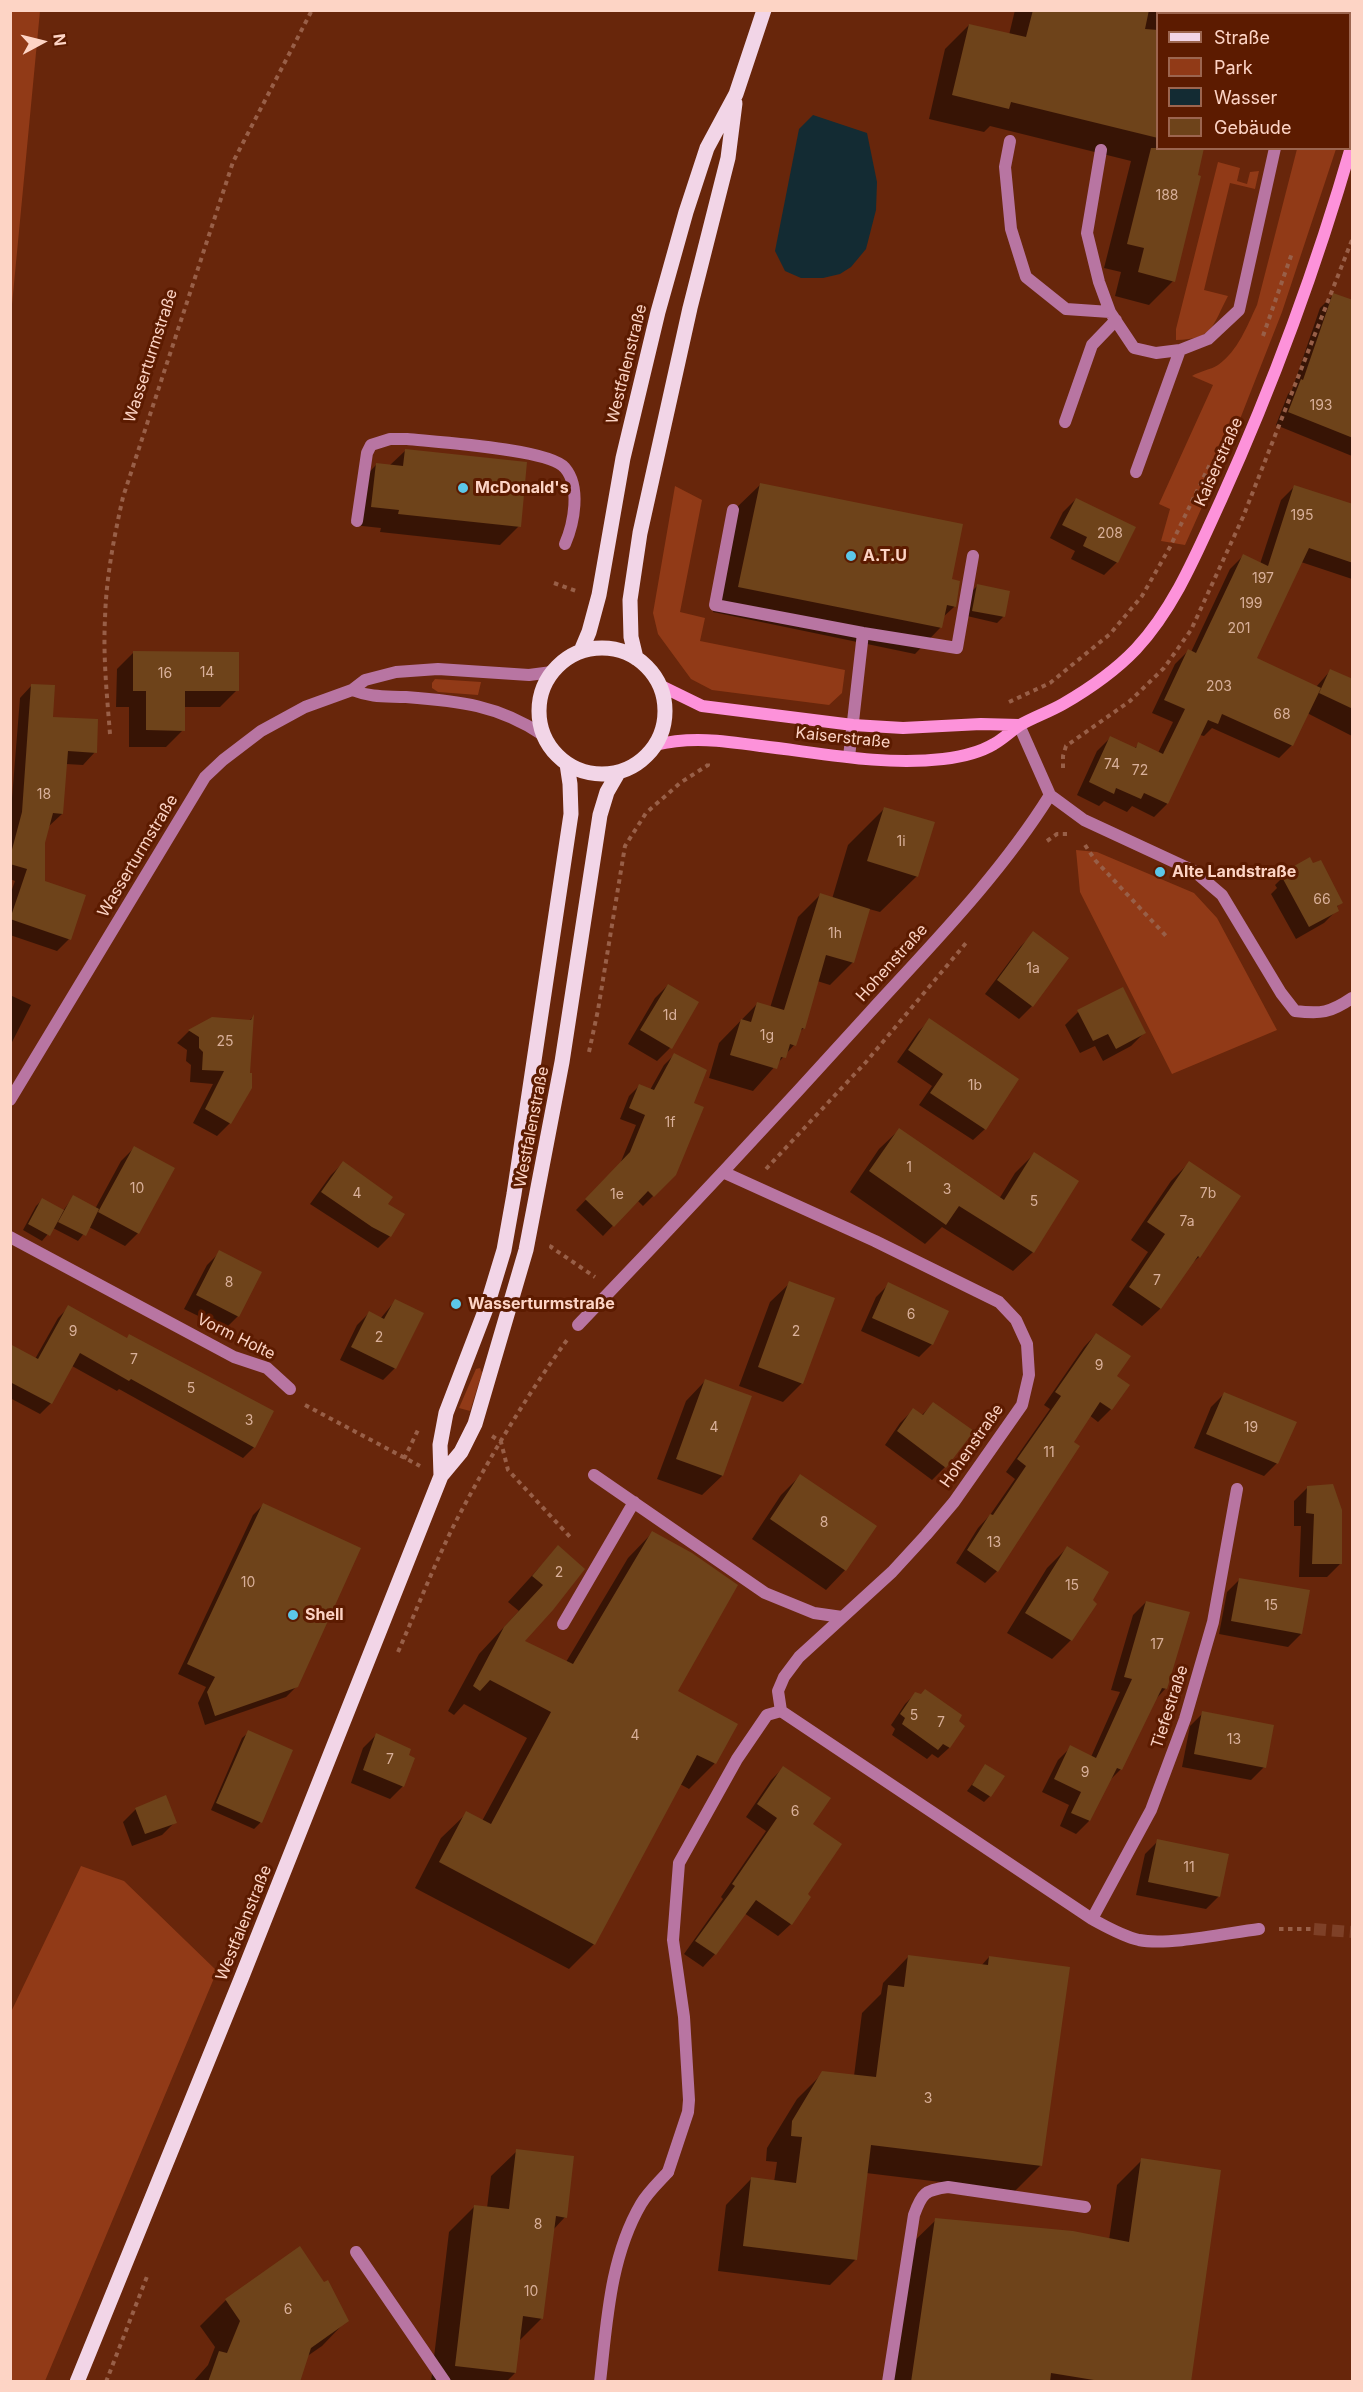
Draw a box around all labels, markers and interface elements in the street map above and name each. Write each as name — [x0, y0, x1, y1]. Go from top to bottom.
north arrow — [12, 12, 72, 72]
legend — [1156, 12, 1351, 150]
text: Straße — [1214, 27, 1270, 48]
text: N — [49, 33, 71, 47]
text: Park — [1214, 57, 1253, 78]
text: Wasser — [1214, 87, 1277, 108]
text: Gebäude — [1214, 117, 1291, 138]
house number: 188 — [1155, 188, 1179, 204]
street label: Wasserturmstraße — [120, 287, 182, 425]
street label: Westfalenstraße — [603, 302, 651, 426]
house number: 193 — [1309, 398, 1333, 414]
street label: Kaiserstraße — [1191, 415, 1247, 509]
place label: McDonald's — [475, 478, 569, 498]
marker: McDonald's — [456, 481, 470, 495]
house number: 195 — [1291, 508, 1313, 524]
house number: 208 — [1097, 526, 1123, 542]
place label: A.T.U — [863, 546, 907, 566]
marker: A.T.U — [844, 549, 858, 563]
house number: 197 — [1252, 571, 1274, 587]
house number: 199 — [1239, 596, 1263, 612]
house number: 201 — [1227, 621, 1251, 637]
house number: 14 — [200, 665, 214, 681]
house number: 16 — [158, 666, 172, 682]
house number: 203 — [1206, 679, 1232, 695]
house number: 68 — [1273, 707, 1291, 723]
street label: Kaiserstraße — [795, 723, 891, 753]
house number: 74 — [1104, 757, 1120, 773]
house number: 72 — [1132, 763, 1148, 779]
house number: 18 — [37, 787, 51, 803]
street label: Wasserturmstraße — [94, 791, 182, 921]
house number: 1i — [896, 834, 906, 850]
place label: Alte Landstraße — [1172, 862, 1296, 882]
marker: Alte Landstraße — [1153, 865, 1167, 879]
house number: 66 — [1313, 892, 1331, 908]
street label: Hohenstraße — [852, 920, 932, 1006]
house number: 1h — [828, 926, 842, 942]
house number: 1a — [1026, 961, 1040, 977]
house number: 1d — [663, 1008, 677, 1024]
house number: 1g — [760, 1028, 774, 1044]
house number: 25 — [216, 1034, 234, 1050]
street label: Westfalenstraße — [511, 1065, 553, 1189]
house number: 1b — [968, 1078, 982, 1094]
house number: 1f — [665, 1115, 675, 1131]
house number: 1 — [906, 1160, 912, 1176]
house number: 10 — [130, 1181, 144, 1197]
house number: 3 — [943, 1182, 951, 1198]
house number: 4 — [352, 1186, 362, 1202]
house number: 7b — [1200, 1186, 1216, 1202]
house number: 1e — [610, 1187, 624, 1203]
house number: 5 — [1030, 1194, 1038, 1210]
house number: 7a — [1179, 1214, 1195, 1230]
house number: 7 — [1153, 1273, 1161, 1289]
house number: 8 — [225, 1275, 233, 1291]
place label: Wasserturmstraße — [468, 1294, 615, 1314]
marker: Wasserturmstraße — [449, 1297, 463, 1311]
house number: 6 — [907, 1307, 915, 1323]
street label: Vorm Holte — [194, 1310, 278, 1364]
house number: 9 — [69, 1324, 77, 1340]
house number: 2 — [792, 1324, 800, 1340]
house number: 2 — [375, 1330, 383, 1346]
house number: 7 — [130, 1352, 138, 1368]
house number: 9 — [1095, 1358, 1103, 1374]
house number: 5 — [187, 1381, 195, 1397]
street label: Hohenstraße — [936, 1401, 1008, 1491]
house number: 3 — [245, 1413, 253, 1429]
house number: 4 — [709, 1420, 719, 1436]
house number: 19 — [1244, 1420, 1258, 1436]
house number: 11 — [1043, 1445, 1055, 1461]
house number: 8 — [820, 1515, 828, 1531]
house number: 13 — [987, 1535, 1001, 1551]
house number: 2 — [555, 1565, 563, 1581]
house number: 10 — [241, 1575, 255, 1591]
house number: 15 — [1065, 1578, 1079, 1594]
house number: 15 — [1264, 1598, 1278, 1614]
place label: Shell — [305, 1605, 344, 1625]
marker: Shell — [286, 1608, 300, 1622]
house number: 17 — [1150, 1637, 1164, 1653]
street label: Tiefestraße — [1148, 1663, 1192, 1751]
house number: 5 — [910, 1708, 918, 1724]
house number: 7 — [937, 1715, 945, 1731]
house number: 4 — [630, 1728, 640, 1744]
house number: 13 — [1227, 1732, 1241, 1748]
house number: 7 — [386, 1752, 394, 1768]
house number: 9 — [1081, 1765, 1089, 1781]
house number: 6 — [791, 1804, 799, 1820]
house number: 11 — [1183, 1860, 1195, 1876]
street label: Westfalenstraße — [212, 1862, 276, 1984]
house number: 3 — [924, 2091, 932, 2107]
house number: 8 — [534, 2217, 542, 2233]
house number: 10 — [524, 2284, 538, 2300]
house number: 6 — [284, 2302, 292, 2318]

